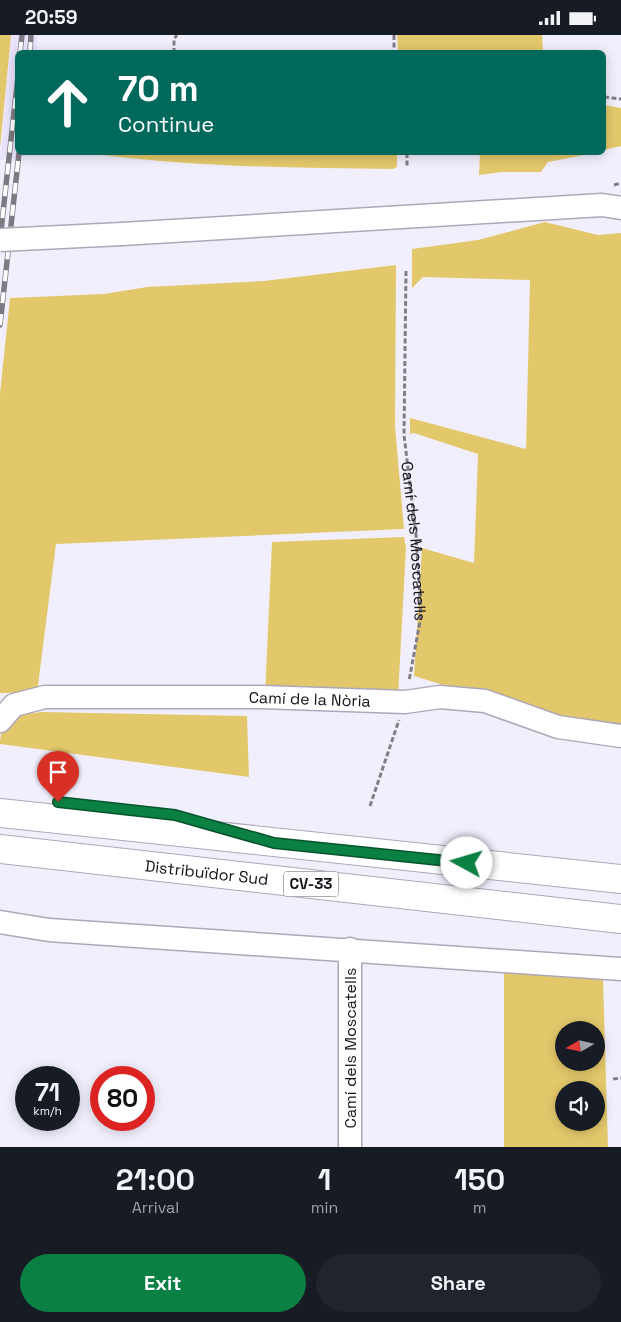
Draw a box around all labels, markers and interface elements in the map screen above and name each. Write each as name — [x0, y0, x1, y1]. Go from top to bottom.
text: 20:59 — [25, 5, 77, 30]
text: 70 m — [118, 67, 199, 111]
icon: ahead — [35, 70, 100, 135]
text: Continue — [118, 110, 214, 138]
street label: Camí dels Moscatells — [396, 460, 431, 623]
street label: Camí de la Nòria — [249, 687, 371, 712]
pin — [37, 751, 79, 802]
icon: arrive — [44, 758, 72, 786]
position arrow — [440, 836, 492, 888]
street label: Distribuïdor Sud — [144, 855, 270, 890]
road number: CV-33 — [284, 871, 338, 897]
street label: Camí dels Moscatells — [340, 968, 361, 1128]
north arrow — [555, 1021, 605, 1071]
map controls — [555, 1021, 605, 1131]
speed limit sign: 80 — [90, 1066, 155, 1131]
text: 71 — [35, 1076, 60, 1108]
button: sound — [555, 1081, 605, 1131]
text: km/h — [33, 1103, 62, 1119]
text: 21:00 — [116, 1160, 195, 1199]
text: 1 — [318, 1160, 331, 1199]
text: 150 — [454, 1160, 505, 1199]
text: Arrival — [132, 1197, 179, 1218]
text: min — [311, 1197, 338, 1218]
text: m — [473, 1197, 487, 1218]
button: Exit — [20, 1254, 306, 1312]
button: Share — [316, 1254, 601, 1312]

